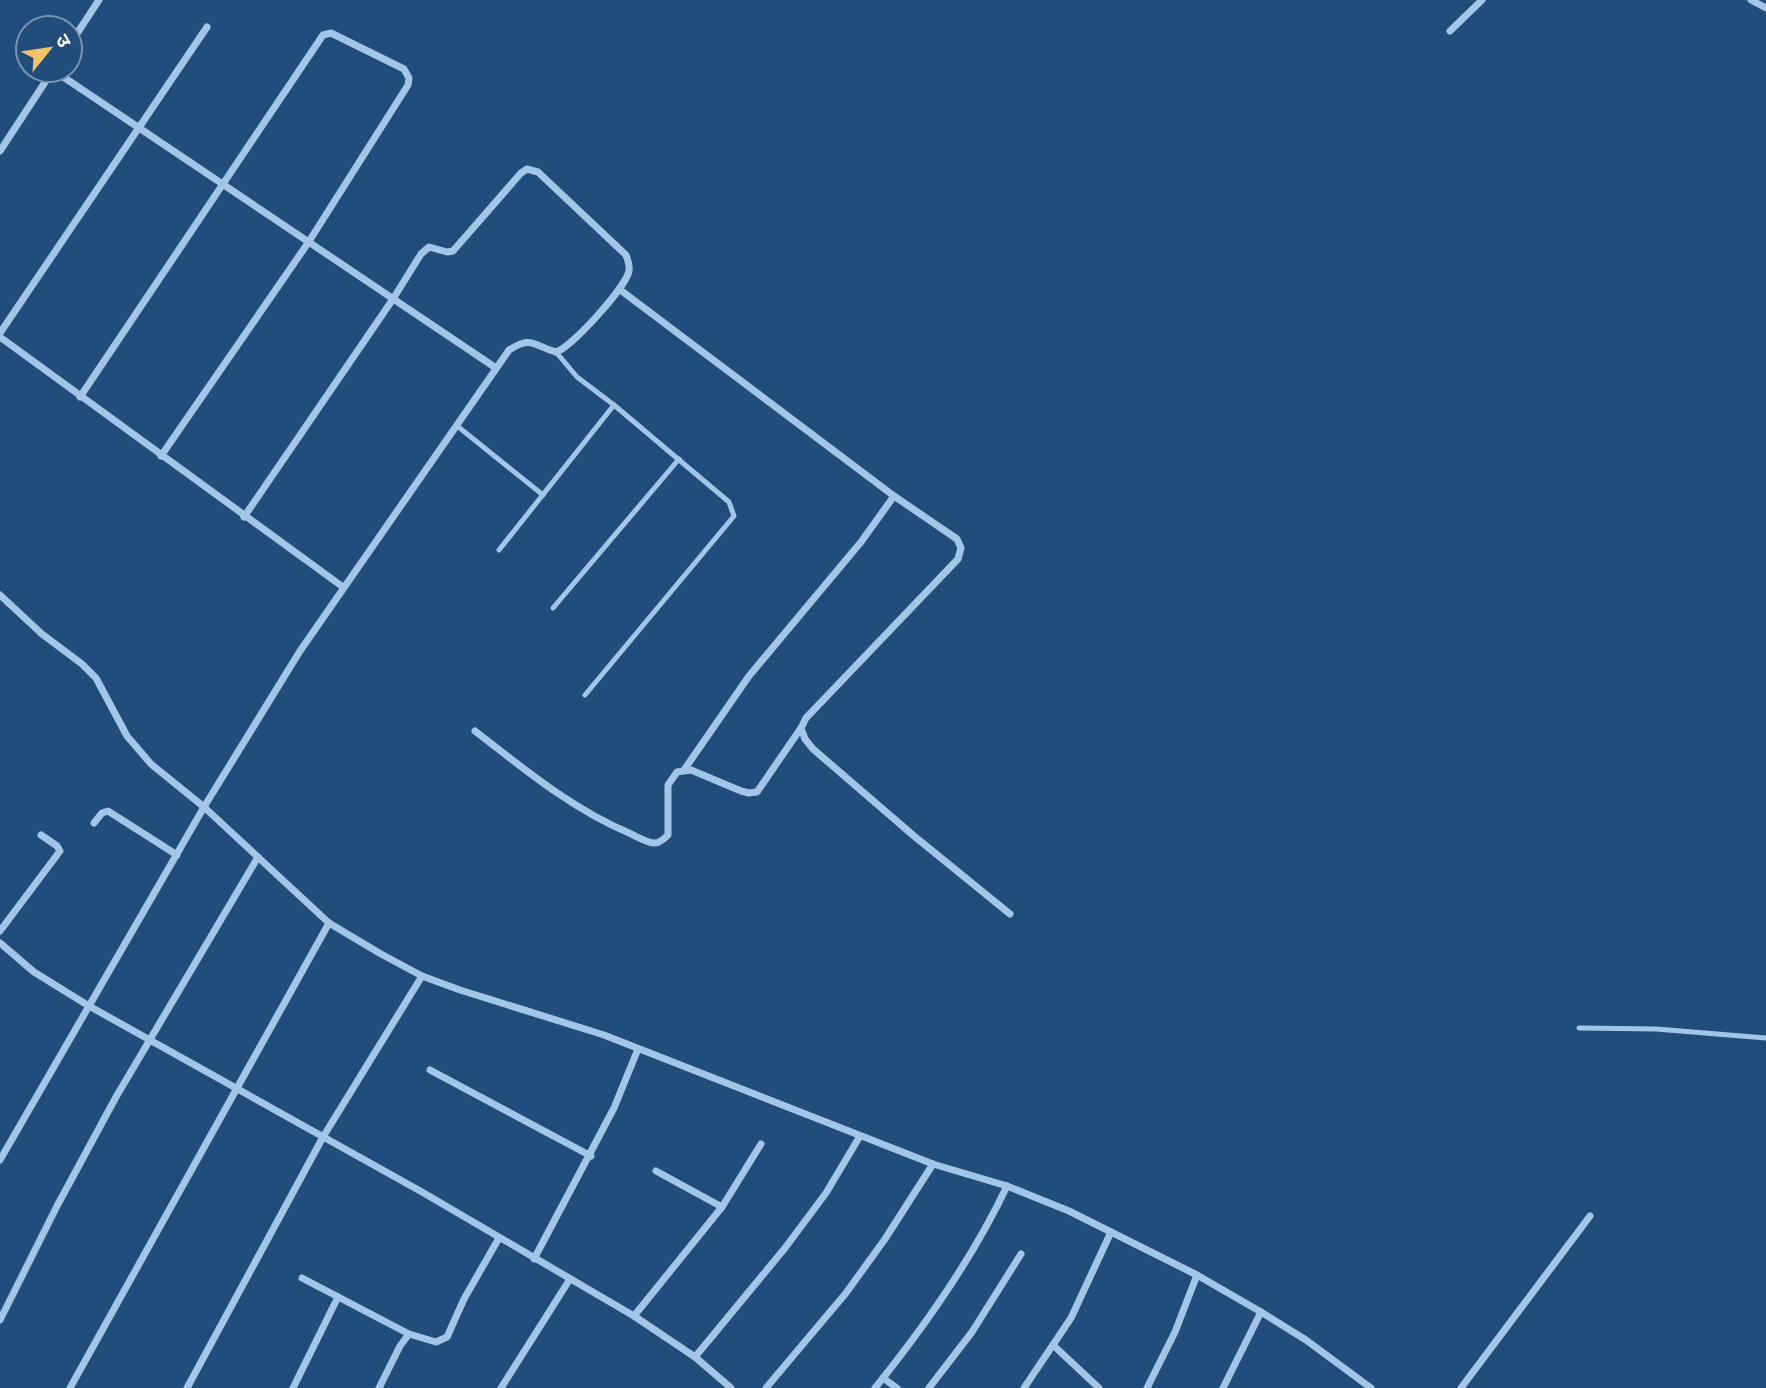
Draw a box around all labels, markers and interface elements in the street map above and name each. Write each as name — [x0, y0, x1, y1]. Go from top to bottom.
north arrow — [14, 14, 84, 84]
text: उ — [51, 32, 74, 52]

